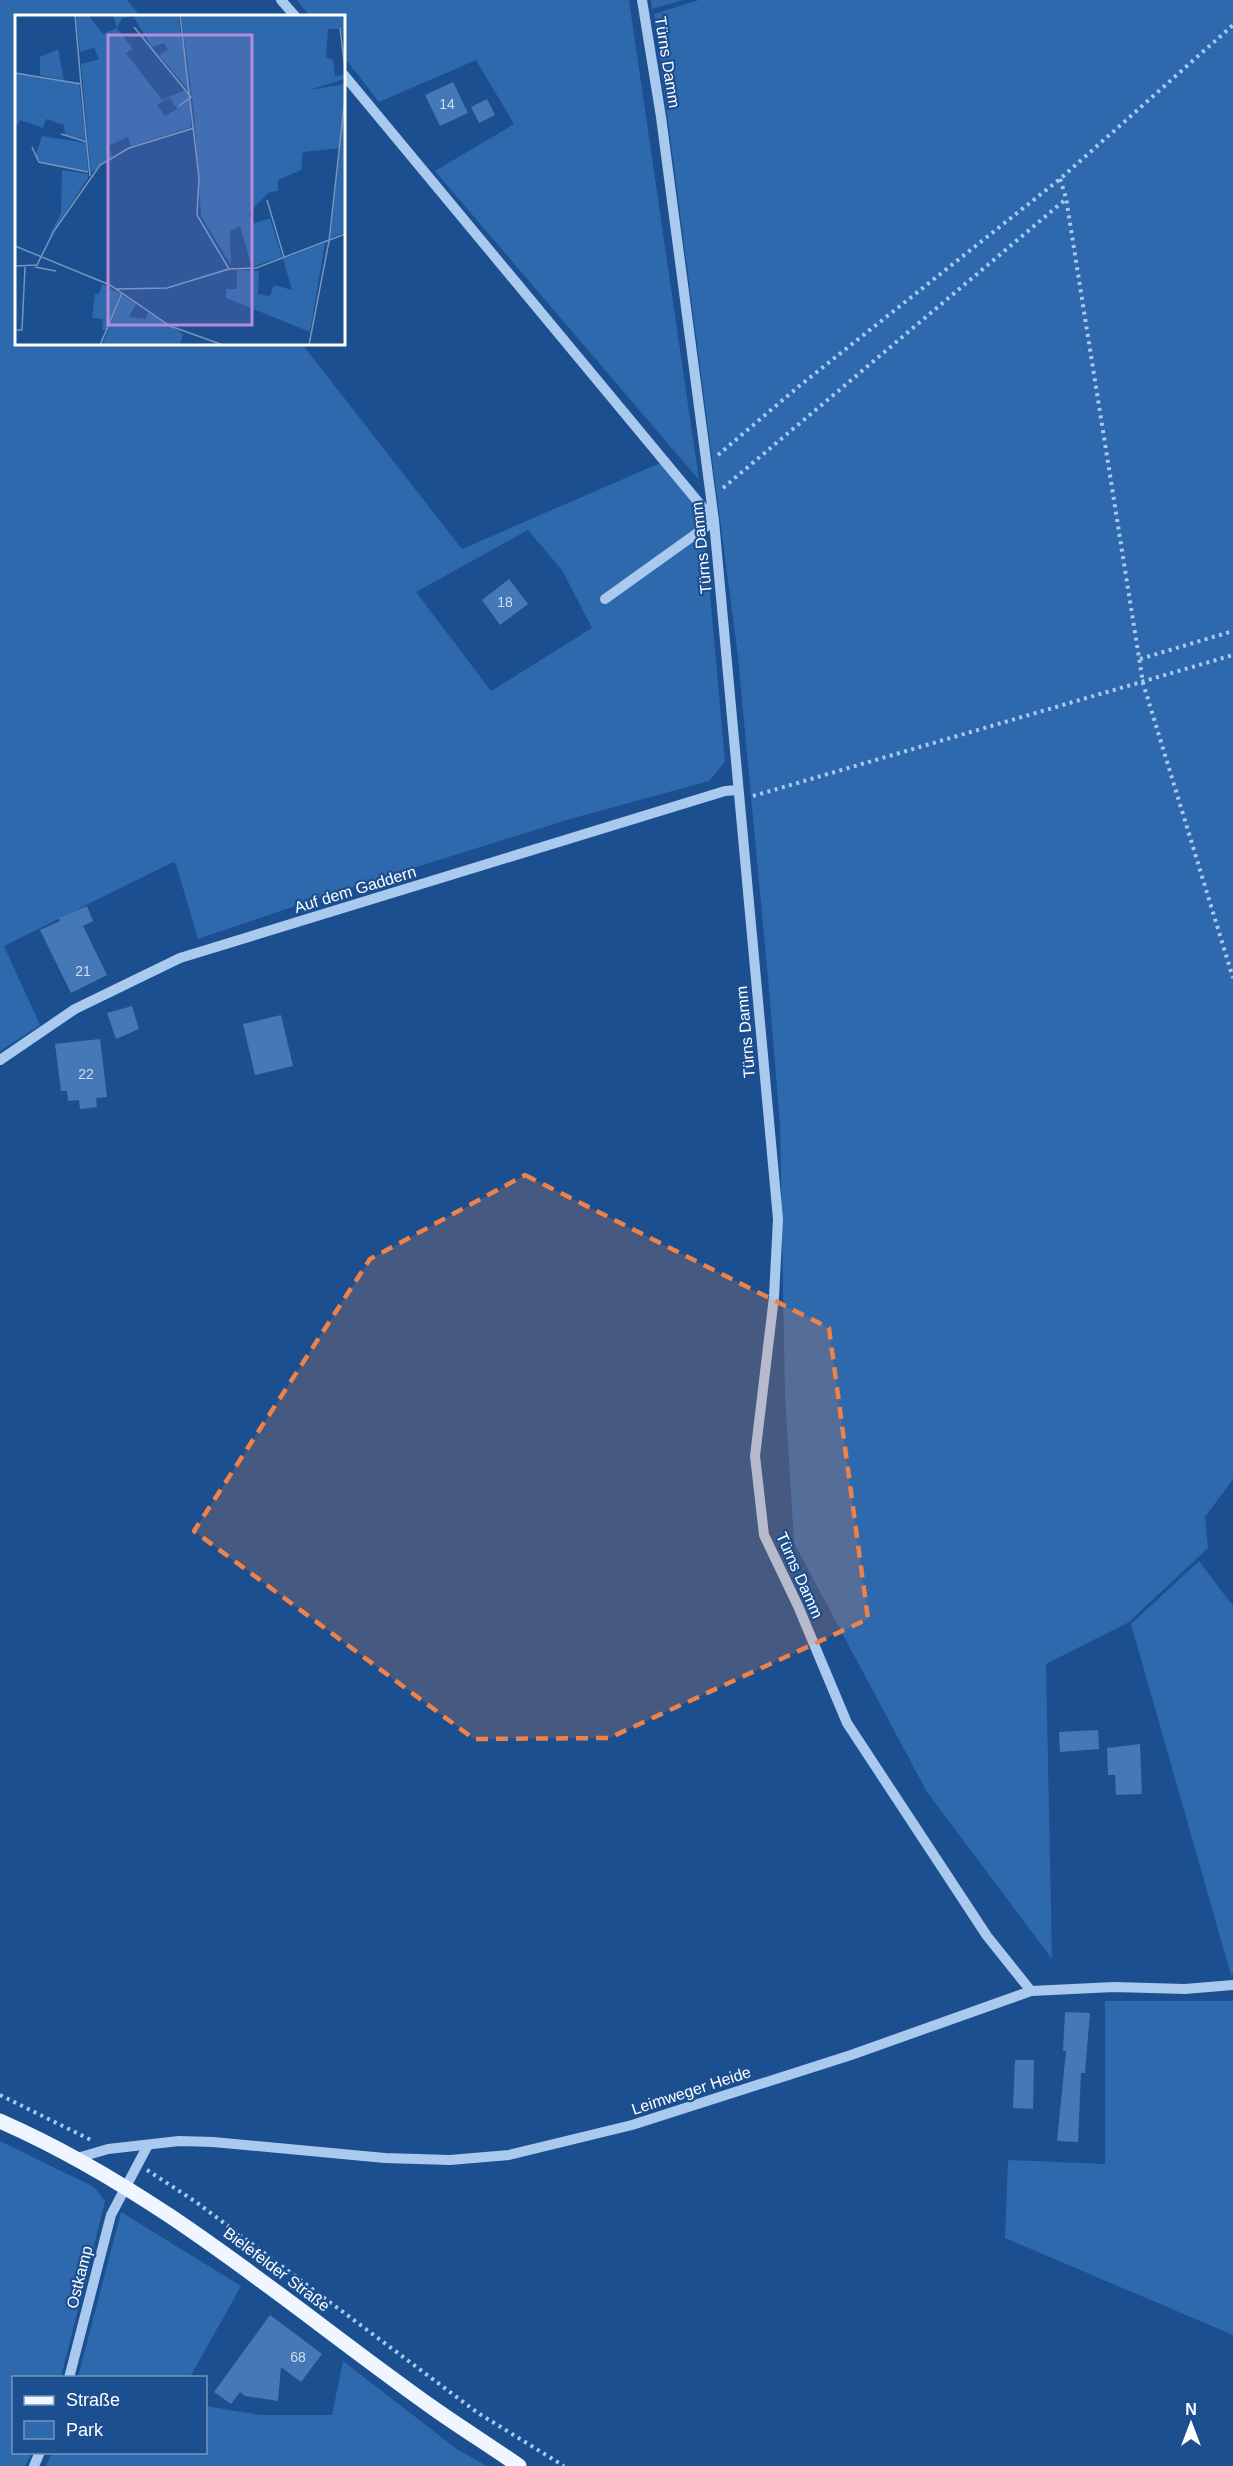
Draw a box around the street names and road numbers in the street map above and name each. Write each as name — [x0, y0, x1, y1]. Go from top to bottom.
street label: Türns Damm — [652, 15, 683, 109]
street label: Türns Damm — [688, 501, 715, 595]
street label: Auf dem Gaddern — [292, 863, 418, 916]
street label: Türns Damm — [733, 985, 758, 1079]
street label: Türns Damm — [773, 1530, 826, 1621]
street label: Leimweger Heide — [629, 2063, 753, 2118]
street label: Bielefelder Straße — [220, 2224, 333, 2315]
street label: Ostkamp — [63, 2244, 96, 2310]

